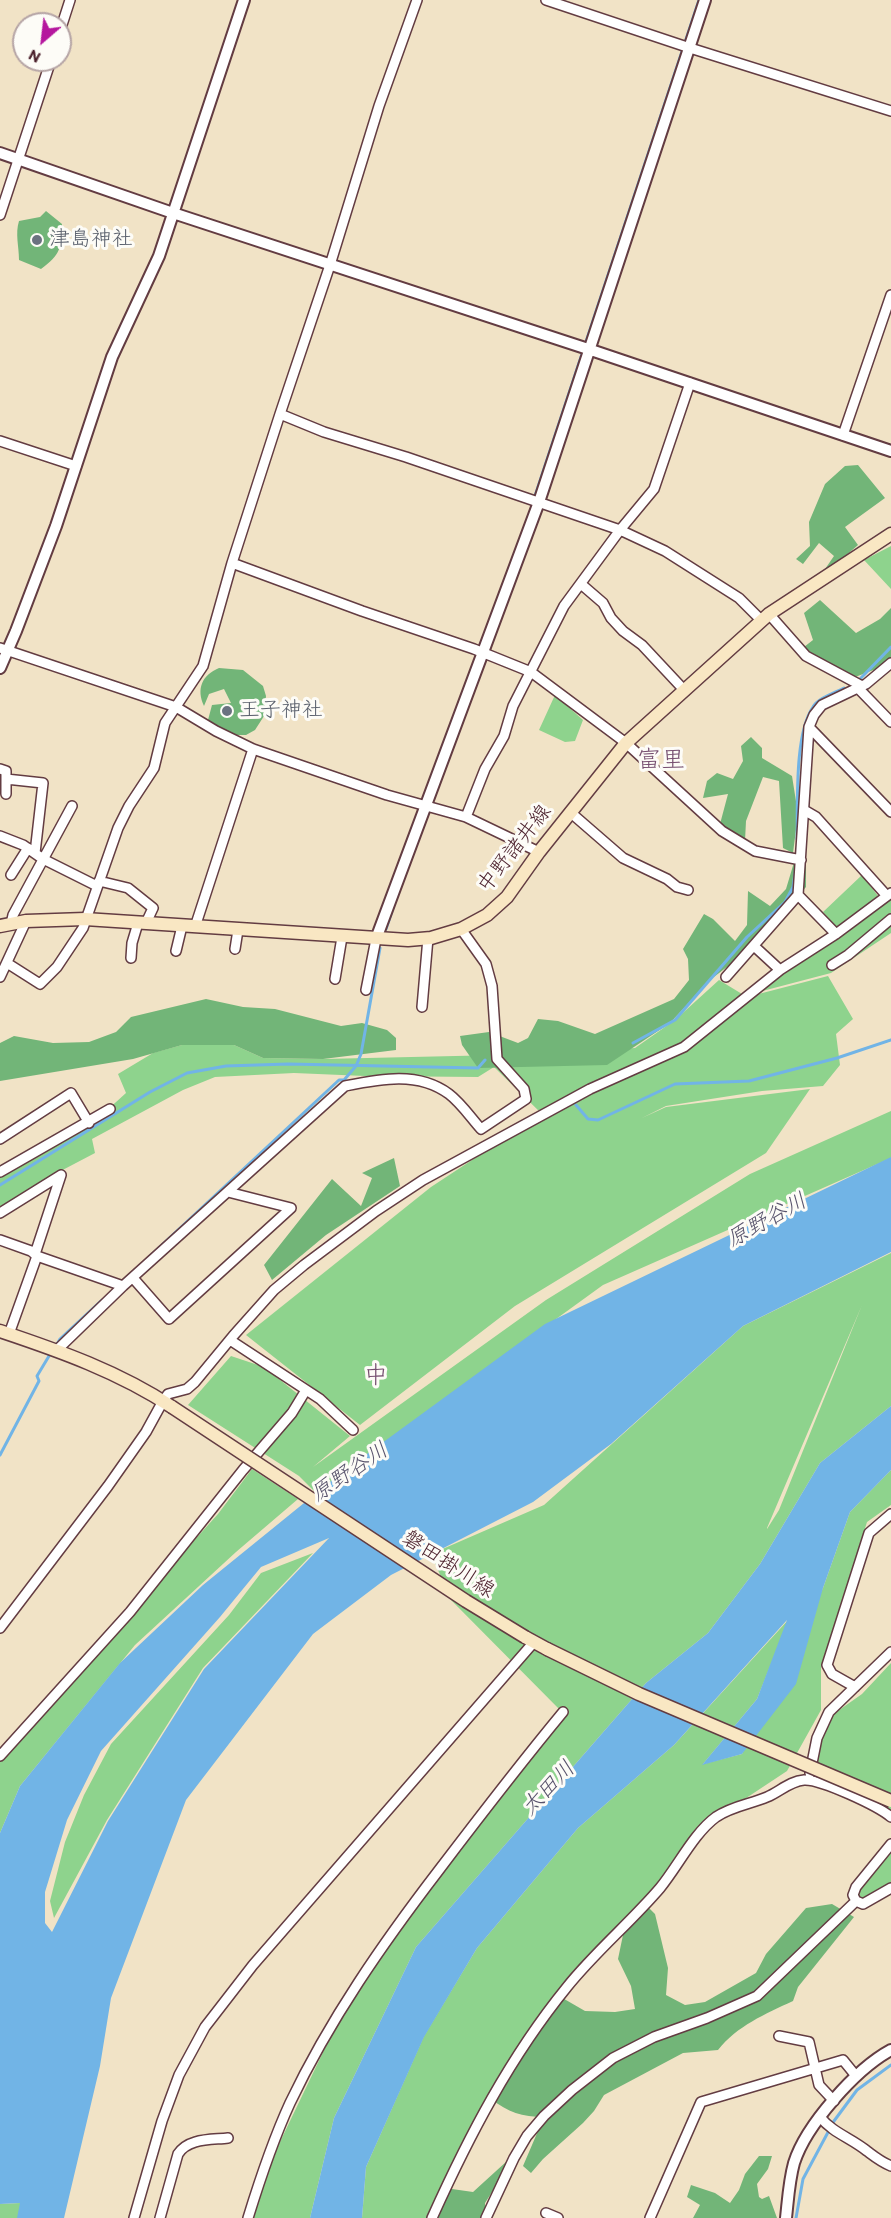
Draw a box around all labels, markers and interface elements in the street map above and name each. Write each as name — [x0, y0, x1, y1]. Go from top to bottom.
north arrow — [12, 12, 72, 72]
text: N — [25, 46, 43, 67]
place label: 津島神社 — [49, 227, 133, 253]
marker: 津島神社 — [30, 233, 44, 247]
place label: 王子神社 — [239, 698, 323, 724]
marker: 王子神社 — [220, 704, 234, 718]
district label: 富里 — [637, 747, 685, 775]
street label: 中野諸井線 — [473, 800, 557, 898]
water label: 原野谷川 — [722, 1188, 812, 1254]
district label: 中 — [364, 1363, 388, 1391]
water label: 原野谷川 — [306, 1437, 394, 1509]
street label: 磐田掛川線 — [397, 1526, 499, 1604]
water label: 太田川 — [517, 1756, 581, 1822]

